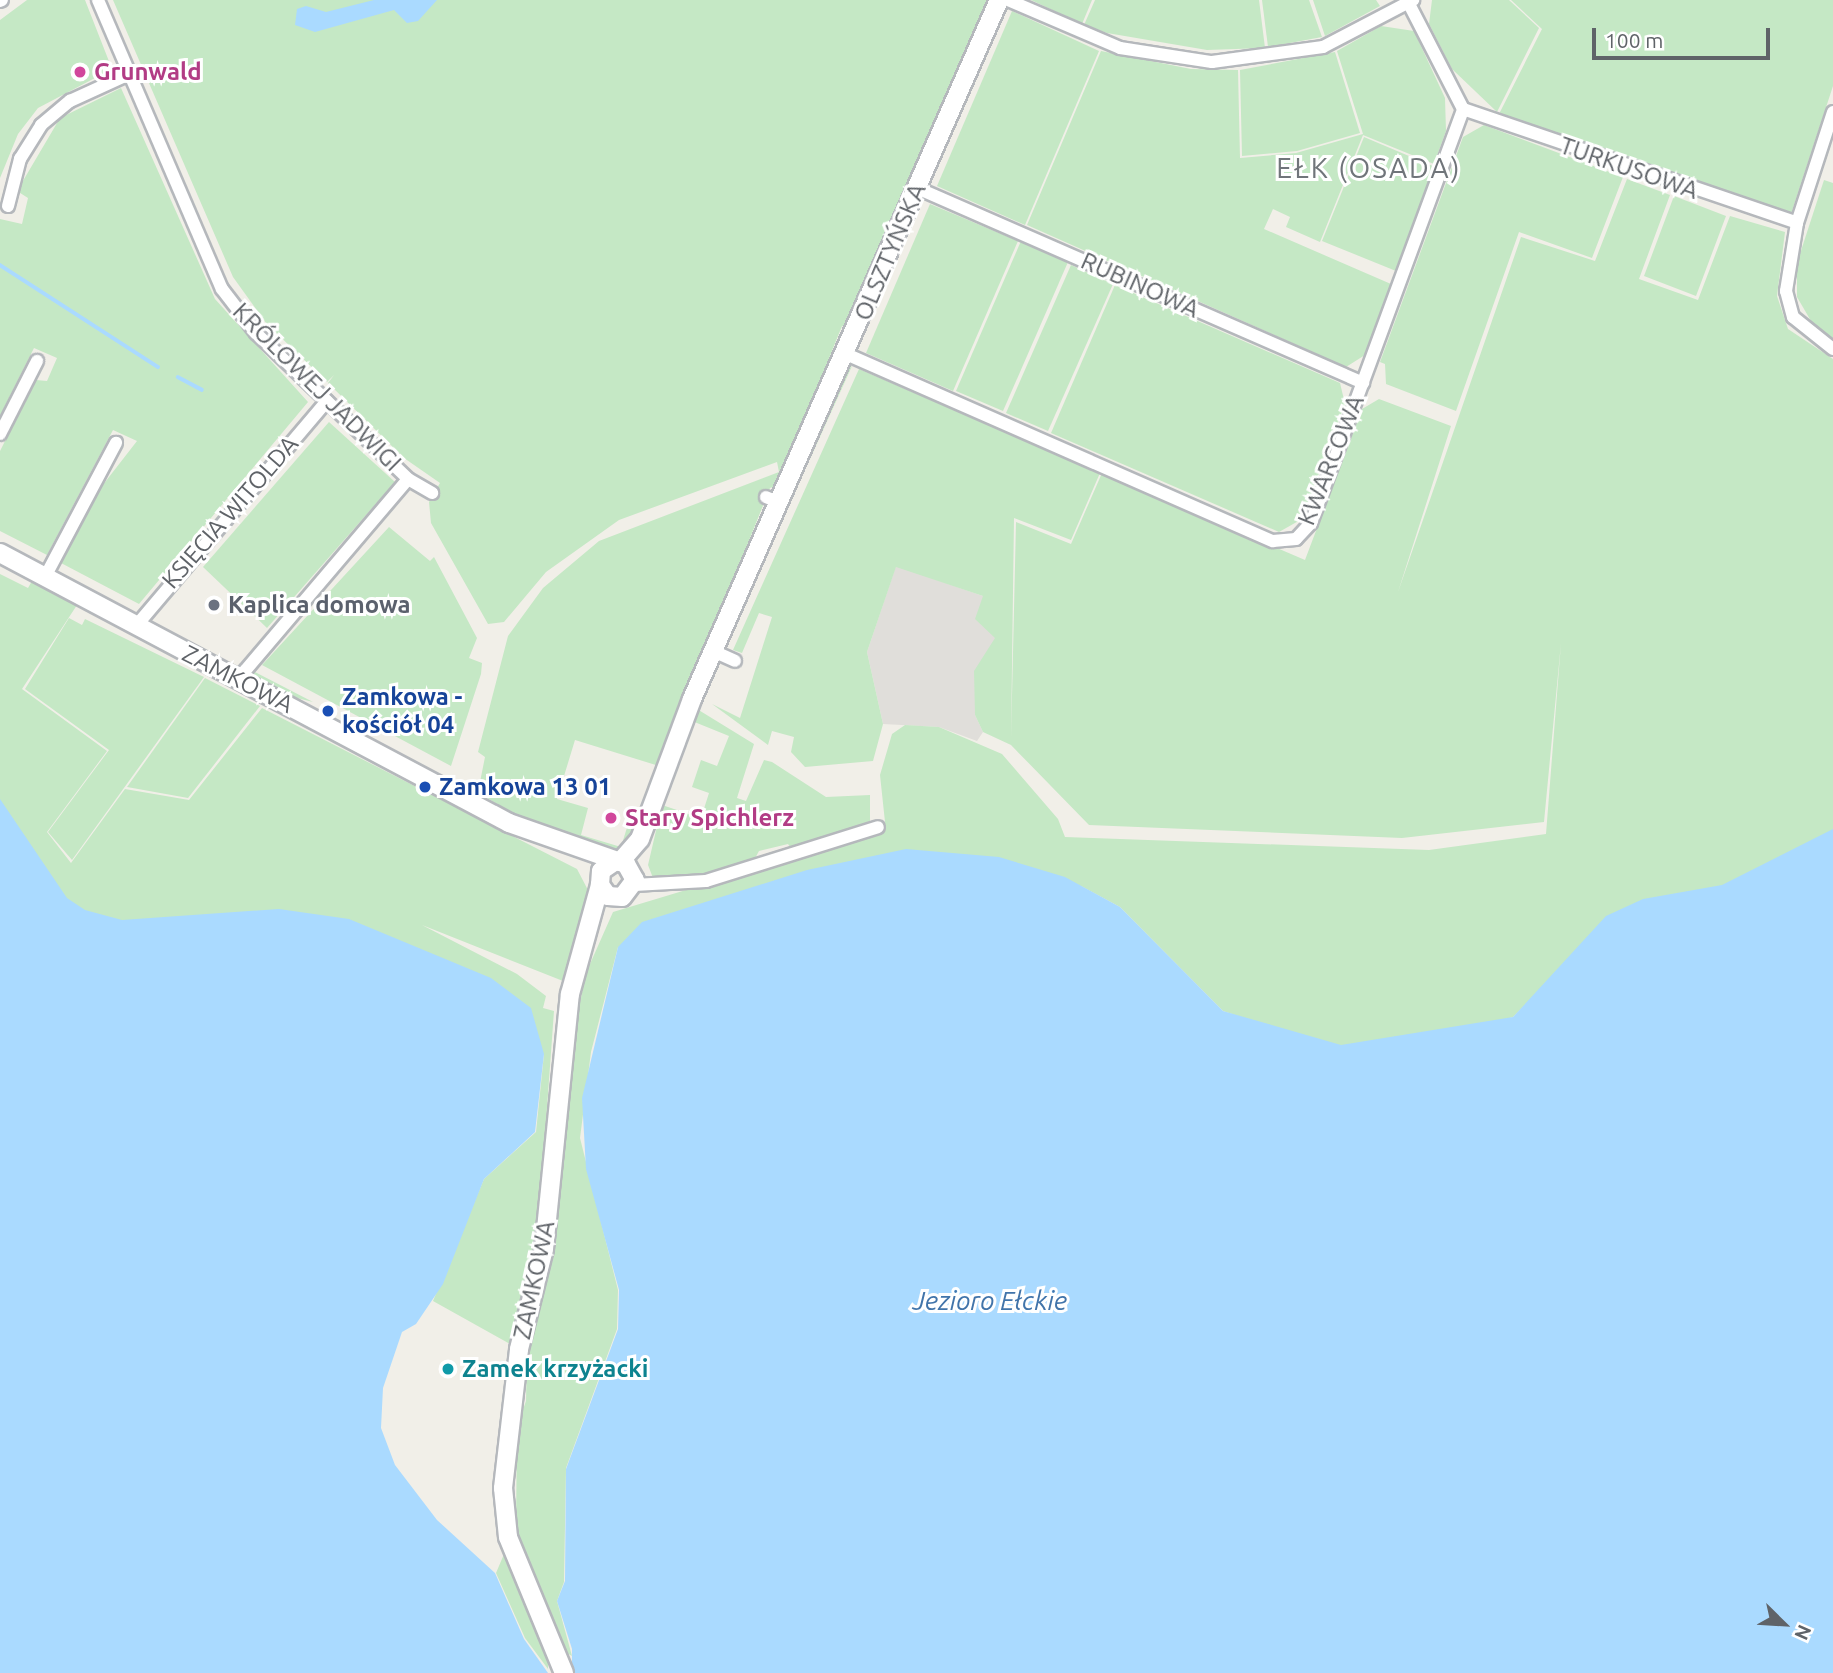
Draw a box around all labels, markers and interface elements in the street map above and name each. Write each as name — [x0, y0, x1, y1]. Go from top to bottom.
scale bar — [1595, 14, 1773, 58]
text: 100 m — [1605, 28, 1663, 52]
place label: Grunwald — [94, 58, 202, 86]
marker: Grunwald — [72, 64, 88, 80]
street label: TURKUSOWA — [1556, 131, 1702, 205]
district label: EŁK (OSADA) — [1278, 151, 1460, 185]
street label: OLSZTYŃSKA — [848, 179, 932, 325]
street label: RUBINOWA — [1077, 246, 1203, 324]
street label: KRÓLOWEJ JADWIGI — [227, 297, 407, 477]
street label: KWARCOWA — [1292, 391, 1370, 529]
street label: KSIĘCIA WITOLDA — [156, 430, 304, 594]
place label: Kaplica domowa — [228, 591, 411, 619]
marker: Kaplica domowa — [206, 597, 222, 613]
street label: ZAMKOWA — [178, 639, 298, 719]
place label: Zamkowa - kościół 04 — [342, 683, 462, 739]
marker: Zamkowa - kościół 04 — [320, 703, 336, 719]
place label: Zamkowa 13 01 — [439, 773, 611, 801]
marker: Zamkowa 13 01 — [417, 779, 433, 795]
place label: Stary Spichlerz — [625, 804, 794, 832]
marker: Stary Spichlerz — [603, 810, 619, 826]
street label: ZAMKOWA — [507, 1218, 561, 1342]
water label: Jezioro Ełckie — [913, 1285, 1067, 1317]
place label: Zamek krzyżacki — [462, 1355, 648, 1383]
marker: Zamek krzyżacki — [440, 1361, 456, 1377]
north arrow — [1749, 1589, 1819, 1659]
text: N — [1790, 1622, 1816, 1643]

